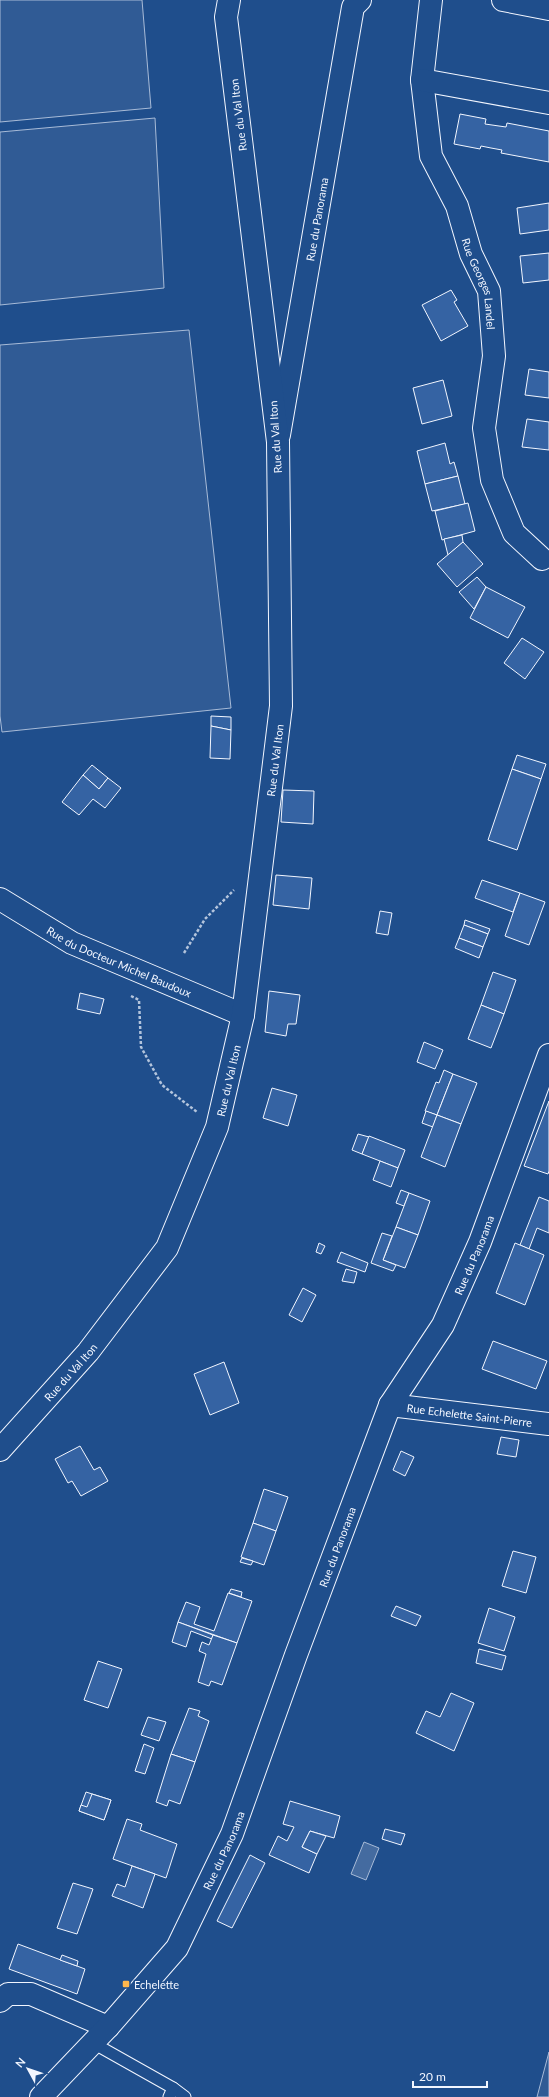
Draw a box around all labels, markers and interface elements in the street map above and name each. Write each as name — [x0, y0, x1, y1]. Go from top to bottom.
street label: Rue du Val Iton — [227, 78, 249, 152]
street label: Rue du Panorama — [303, 176, 330, 262]
street label: Rue Georges Landel — [460, 236, 498, 330]
street label: Rue du Val Iton — [266, 400, 284, 474]
street label: Rue du Val Iton — [263, 723, 285, 797]
street label: Rue du Docteur Michel Baudoux — [45, 923, 194, 999]
street label: Rue du Val Iton — [213, 1043, 242, 1117]
street label: Rue du Panorama — [451, 1213, 496, 1297]
street label: Rue du Val Iton — [41, 1340, 99, 1403]
street label: Rue Echelette Saint-Pierre — [406, 1401, 533, 1428]
street label: Rue du Panorama — [316, 1505, 358, 1589]
street label: Rue du Panorama — [200, 1809, 246, 1892]
place label: Echelette — [134, 1978, 179, 1991]
marker: Echelette — [121, 1979, 131, 1989]
north arrow — [8, 2049, 48, 2089]
text: N — [12, 2055, 28, 2070]
scale bar — [413, 2063, 487, 2089]
text: 20 m — [419, 2069, 446, 2084]

